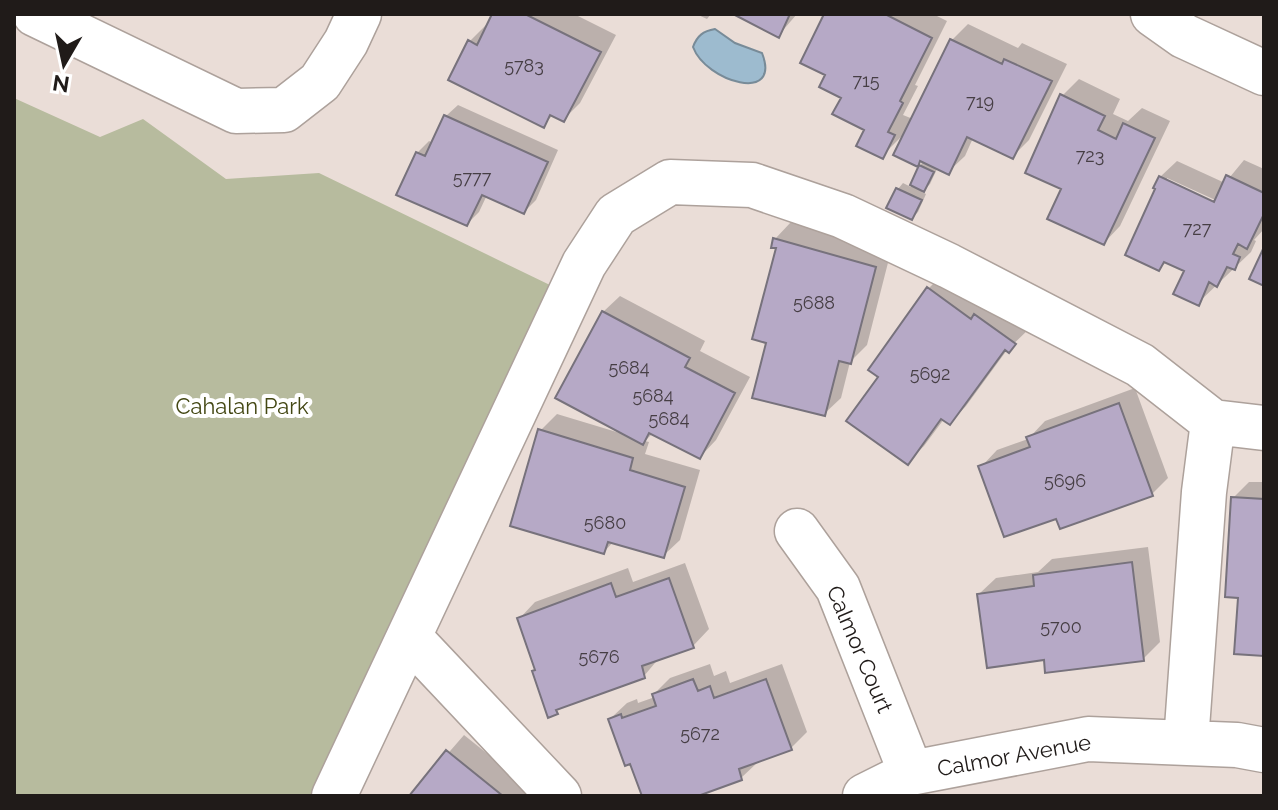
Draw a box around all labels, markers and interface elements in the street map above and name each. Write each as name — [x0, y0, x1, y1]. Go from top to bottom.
north arrow — [24, 24, 104, 104]
house number: 5783 — [504, 55, 544, 76]
text: N — [51, 70, 71, 98]
house number: 715 — [852, 70, 880, 91]
house number: 719 — [966, 91, 994, 112]
house number: 723 — [1076, 145, 1104, 166]
house number: 5777 — [453, 167, 492, 188]
house number: 727 — [1183, 218, 1212, 239]
house number: 5688 — [793, 292, 835, 313]
house number: 5684 — [608, 357, 650, 378]
house number: 5692 — [910, 363, 950, 384]
house number: 5684 — [632, 385, 674, 406]
park label: Cahalan Park — [175, 393, 309, 419]
house number: 5684 — [648, 408, 690, 429]
house number: 5696 — [1044, 470, 1086, 491]
house number: 5680 — [584, 512, 626, 533]
street label: Calmor Court — [822, 582, 899, 717]
house number: 5700 — [1040, 616, 1082, 637]
house number: 5676 — [578, 646, 620, 667]
house number: 5672 — [680, 723, 720, 744]
street label: Calmor Avenue — [935, 729, 1093, 781]

